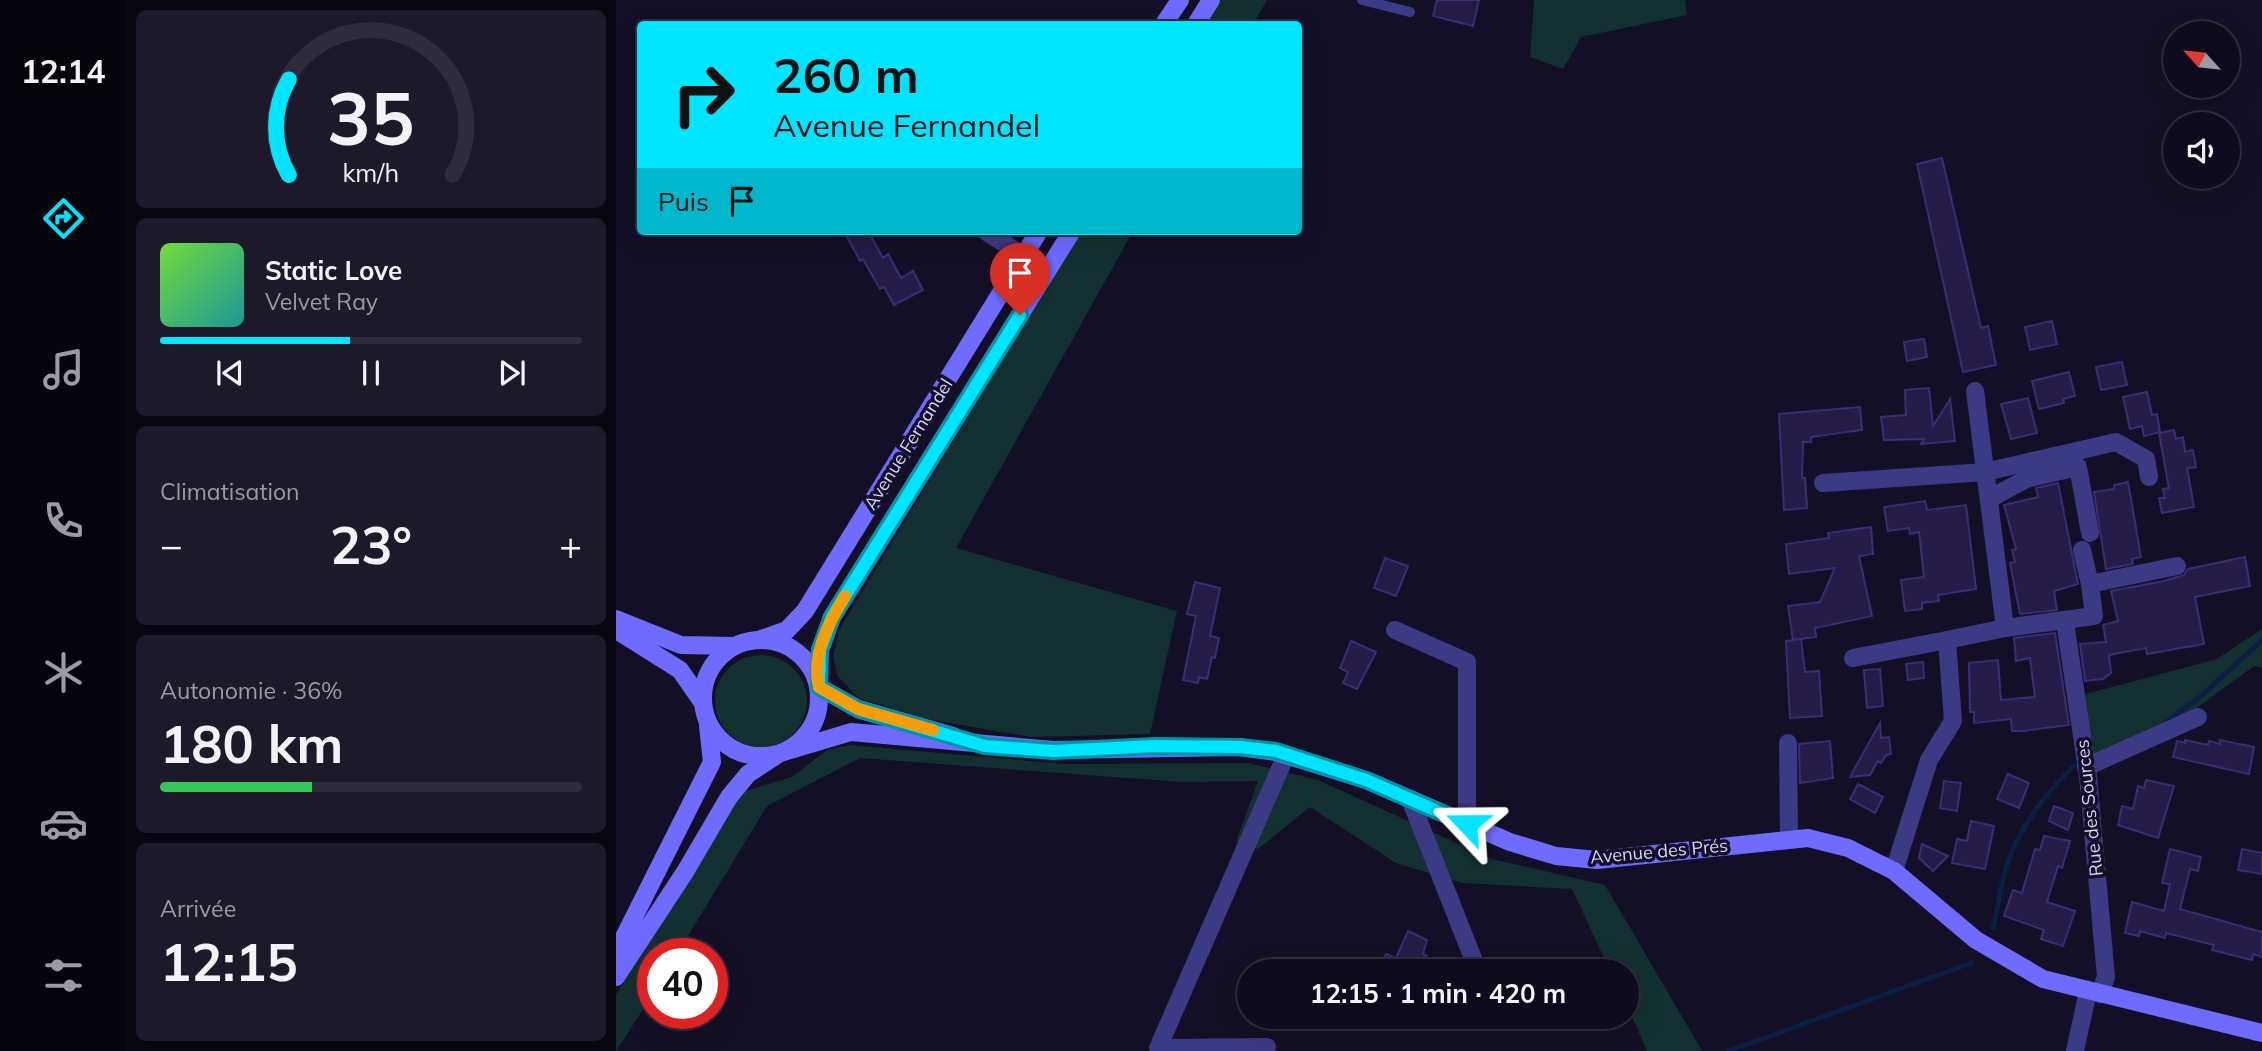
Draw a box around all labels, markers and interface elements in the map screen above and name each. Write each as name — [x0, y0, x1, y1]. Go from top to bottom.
north arrow — [2163, 21, 2240, 98]
map controls — [2163, 21, 2240, 189]
text: 260 m — [773, 44, 919, 105]
icon: right — [658, 49, 749, 140]
text: 12:14 — [21, 51, 105, 91]
text: 35 — [327, 72, 415, 163]
text: Avenue Fernandel — [773, 105, 1040, 145]
button: sound — [2163, 112, 2240, 189]
text: km/h — [343, 157, 399, 188]
icon: arrive — [723, 182, 761, 220]
text: Puis — [658, 185, 709, 218]
icon: directions — [39, 194, 88, 243]
pin — [990, 243, 1050, 315]
text: Static Love — [265, 254, 402, 287]
icon: arrive — [1001, 254, 1039, 292]
text: Velvet Ray — [265, 287, 378, 316]
icon: music — [39, 345, 88, 394]
icon: previous — [211, 354, 249, 392]
icon: pause — [352, 354, 390, 392]
icon: next — [493, 354, 531, 392]
street label: Avenue Fernandel — [858, 374, 958, 514]
text: Climatisation — [160, 477, 300, 506]
icon: phone — [39, 496, 88, 545]
text: 23° — [330, 512, 412, 577]
text: − — [160, 521, 183, 569]
text: + — [559, 521, 582, 569]
icon: climate — [39, 648, 88, 697]
text: Autonomie · 36% — [160, 676, 343, 705]
text: 180 km — [160, 711, 343, 776]
street label: Rue des Sources — [2070, 738, 2108, 877]
position arrow — [1430, 787, 1504, 861]
icon: car — [39, 799, 88, 848]
street label: Avenue des Prés — [1589, 834, 1729, 868]
text: Arrivée — [160, 894, 236, 923]
text: 12:15 — [160, 929, 298, 994]
speed limit sign: 40 — [637, 938, 728, 1029]
icon: filters — [39, 951, 88, 1000]
text: 12:15 · 1 min · 420 m — [1310, 977, 1566, 1010]

